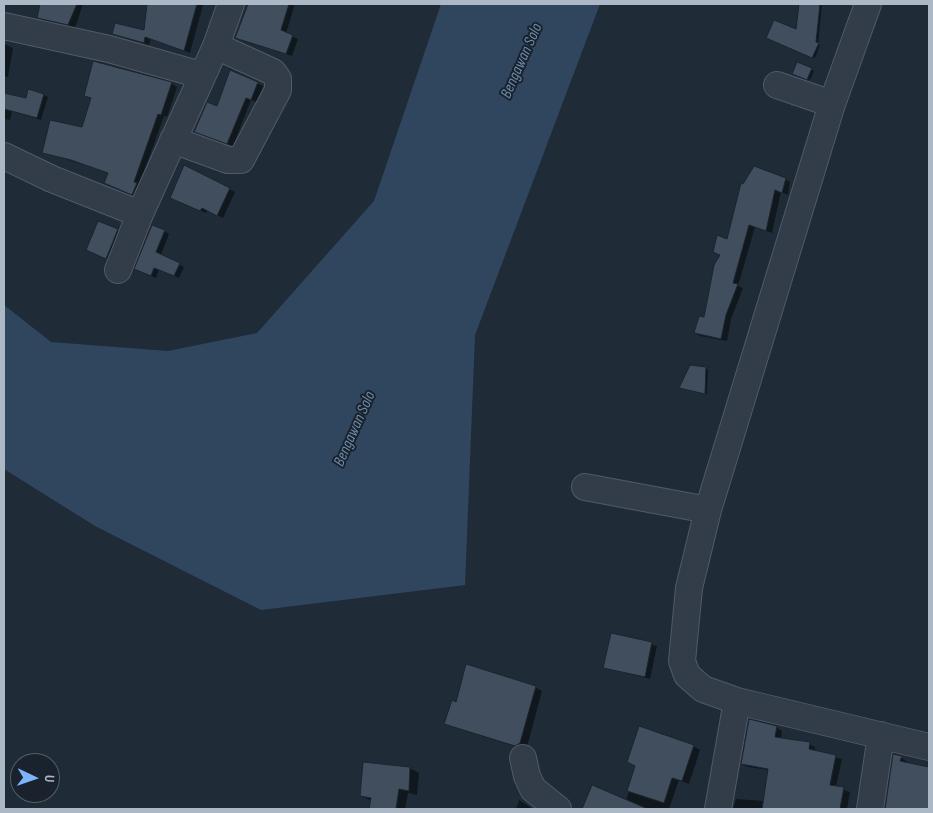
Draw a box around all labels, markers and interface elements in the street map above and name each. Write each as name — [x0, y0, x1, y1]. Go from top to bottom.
water label: Bengawan Solo — [497, 21, 547, 101]
water label: Bengawan Solo — [330, 389, 380, 469]
north arrow — [10, 753, 60, 803]
text: U — [41, 775, 58, 783]

